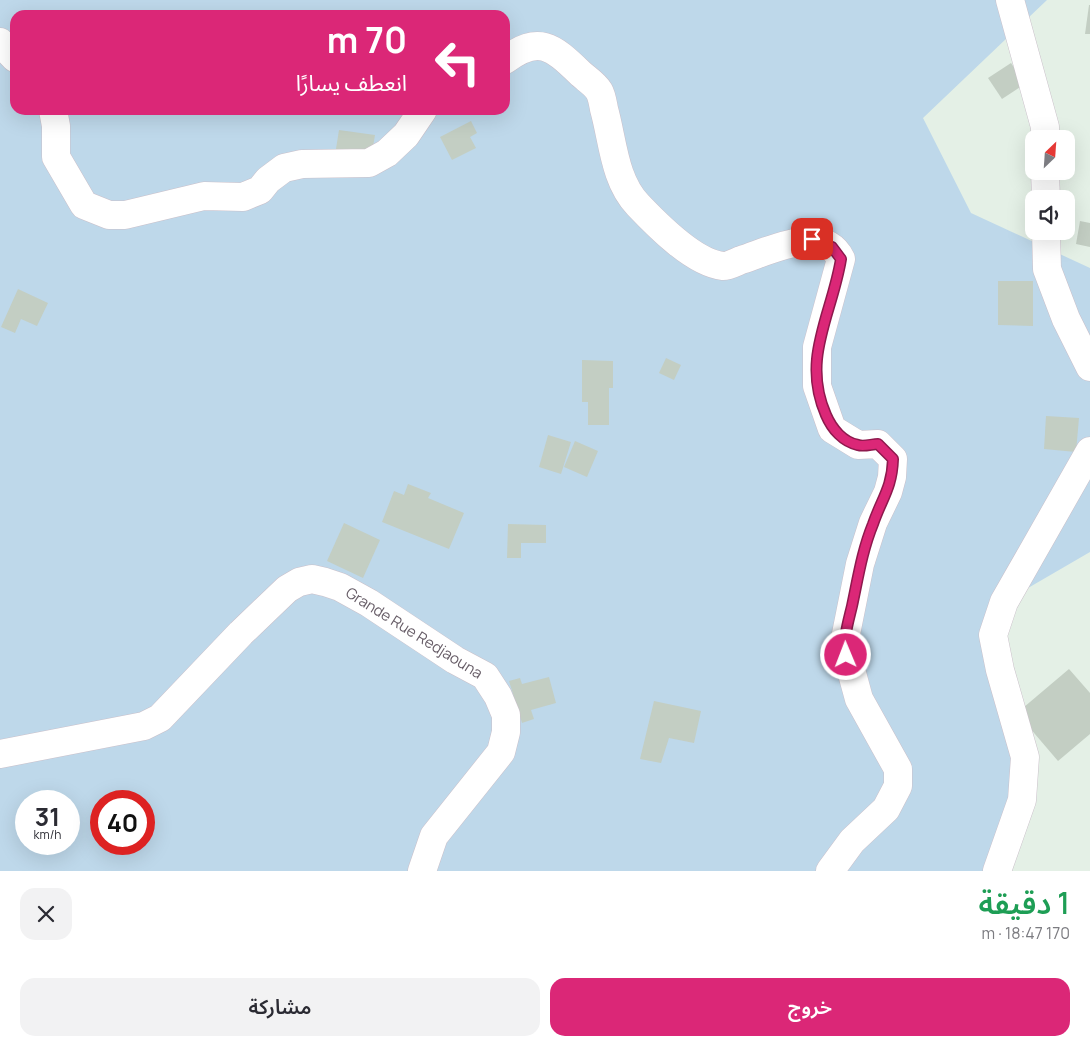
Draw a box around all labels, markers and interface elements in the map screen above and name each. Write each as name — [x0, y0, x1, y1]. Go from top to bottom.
text: 70 m — [327, 16, 407, 64]
icon: left — [425, 30, 490, 95]
text: انعطف يسارًا — [296, 68, 407, 98]
north arrow — [1025, 130, 1075, 180]
map controls — [1025, 130, 1075, 240]
button: sound — [1025, 190, 1075, 240]
pin — [791, 218, 833, 260]
icon: arrive — [798, 225, 826, 253]
street label: Grande Rue Redjaouna — [342, 582, 487, 683]
position arrow — [819, 628, 871, 680]
speed limit sign: 40 — [90, 790, 155, 855]
text: 31 — [35, 799, 60, 834]
text: km/h — [34, 826, 61, 843]
text: 1 دقيقة — [979, 882, 1070, 923]
button: close — [20, 888, 72, 940]
text: 170 m · 18:47 — [981, 922, 1070, 944]
button: مشاركة — [20, 978, 540, 1036]
button: خروج — [550, 978, 1070, 1036]

